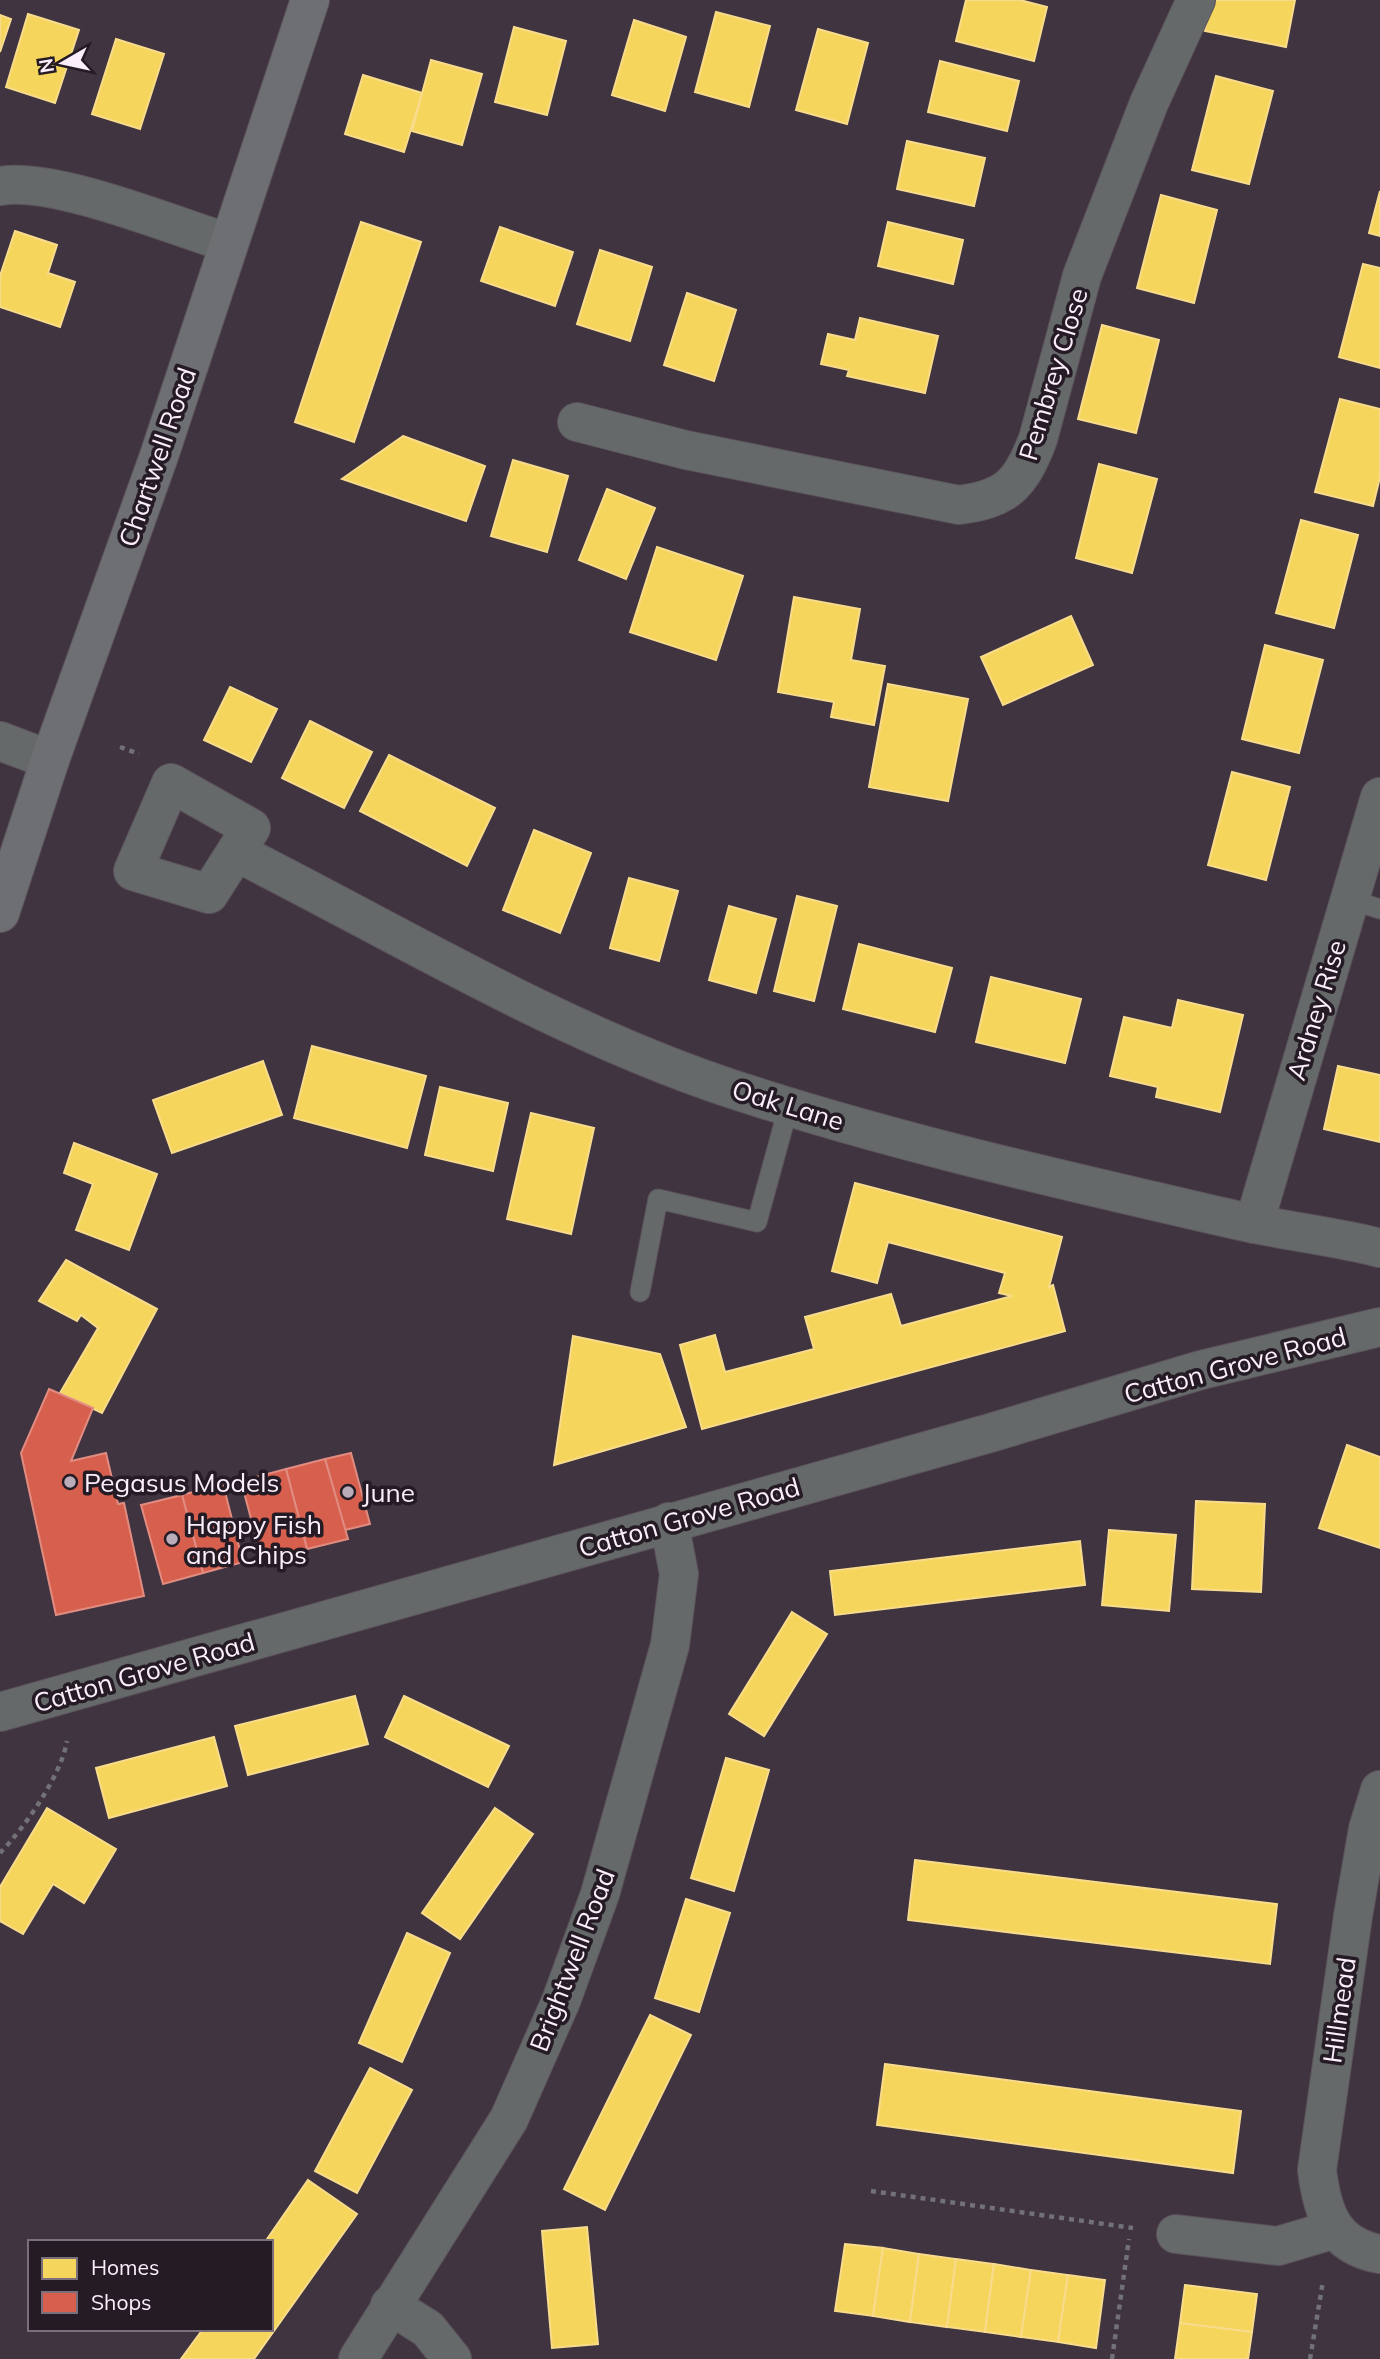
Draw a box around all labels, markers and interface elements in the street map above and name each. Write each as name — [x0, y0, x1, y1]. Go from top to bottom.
north arrow — [28, 28, 98, 98]
text: N — [33, 57, 59, 75]
street label: Pembrey Close — [1011, 284, 1095, 464]
street label: Chartwell Road — [111, 363, 203, 551]
street label: Ardney Rise — [1279, 936, 1353, 1084]
street label: Oak Lane — [728, 1072, 848, 1138]
street label: Catton Grove Road — [1120, 1319, 1350, 1411]
place label: Pegasus Models — [84, 1466, 279, 1499]
street label: Catton Grove Road — [574, 1470, 804, 1564]
marker: Pegasus Models — [62, 1474, 78, 1490]
place label: June — [362, 1476, 415, 1509]
marker: June — [340, 1484, 356, 1500]
place label: Happy Fish and Chips — [186, 1508, 322, 1571]
marker: Happy Fish and Chips — [164, 1531, 180, 1547]
street label: Catton Grove Road — [29, 1625, 259, 1719]
street label: Brightwell Road — [522, 1864, 622, 2056]
street label: Hillmead — [1315, 1955, 1363, 2065]
legend — [28, 2240, 273, 2331]
text: Homes — [91, 2254, 159, 2280]
text: Shops — [91, 2289, 151, 2315]

